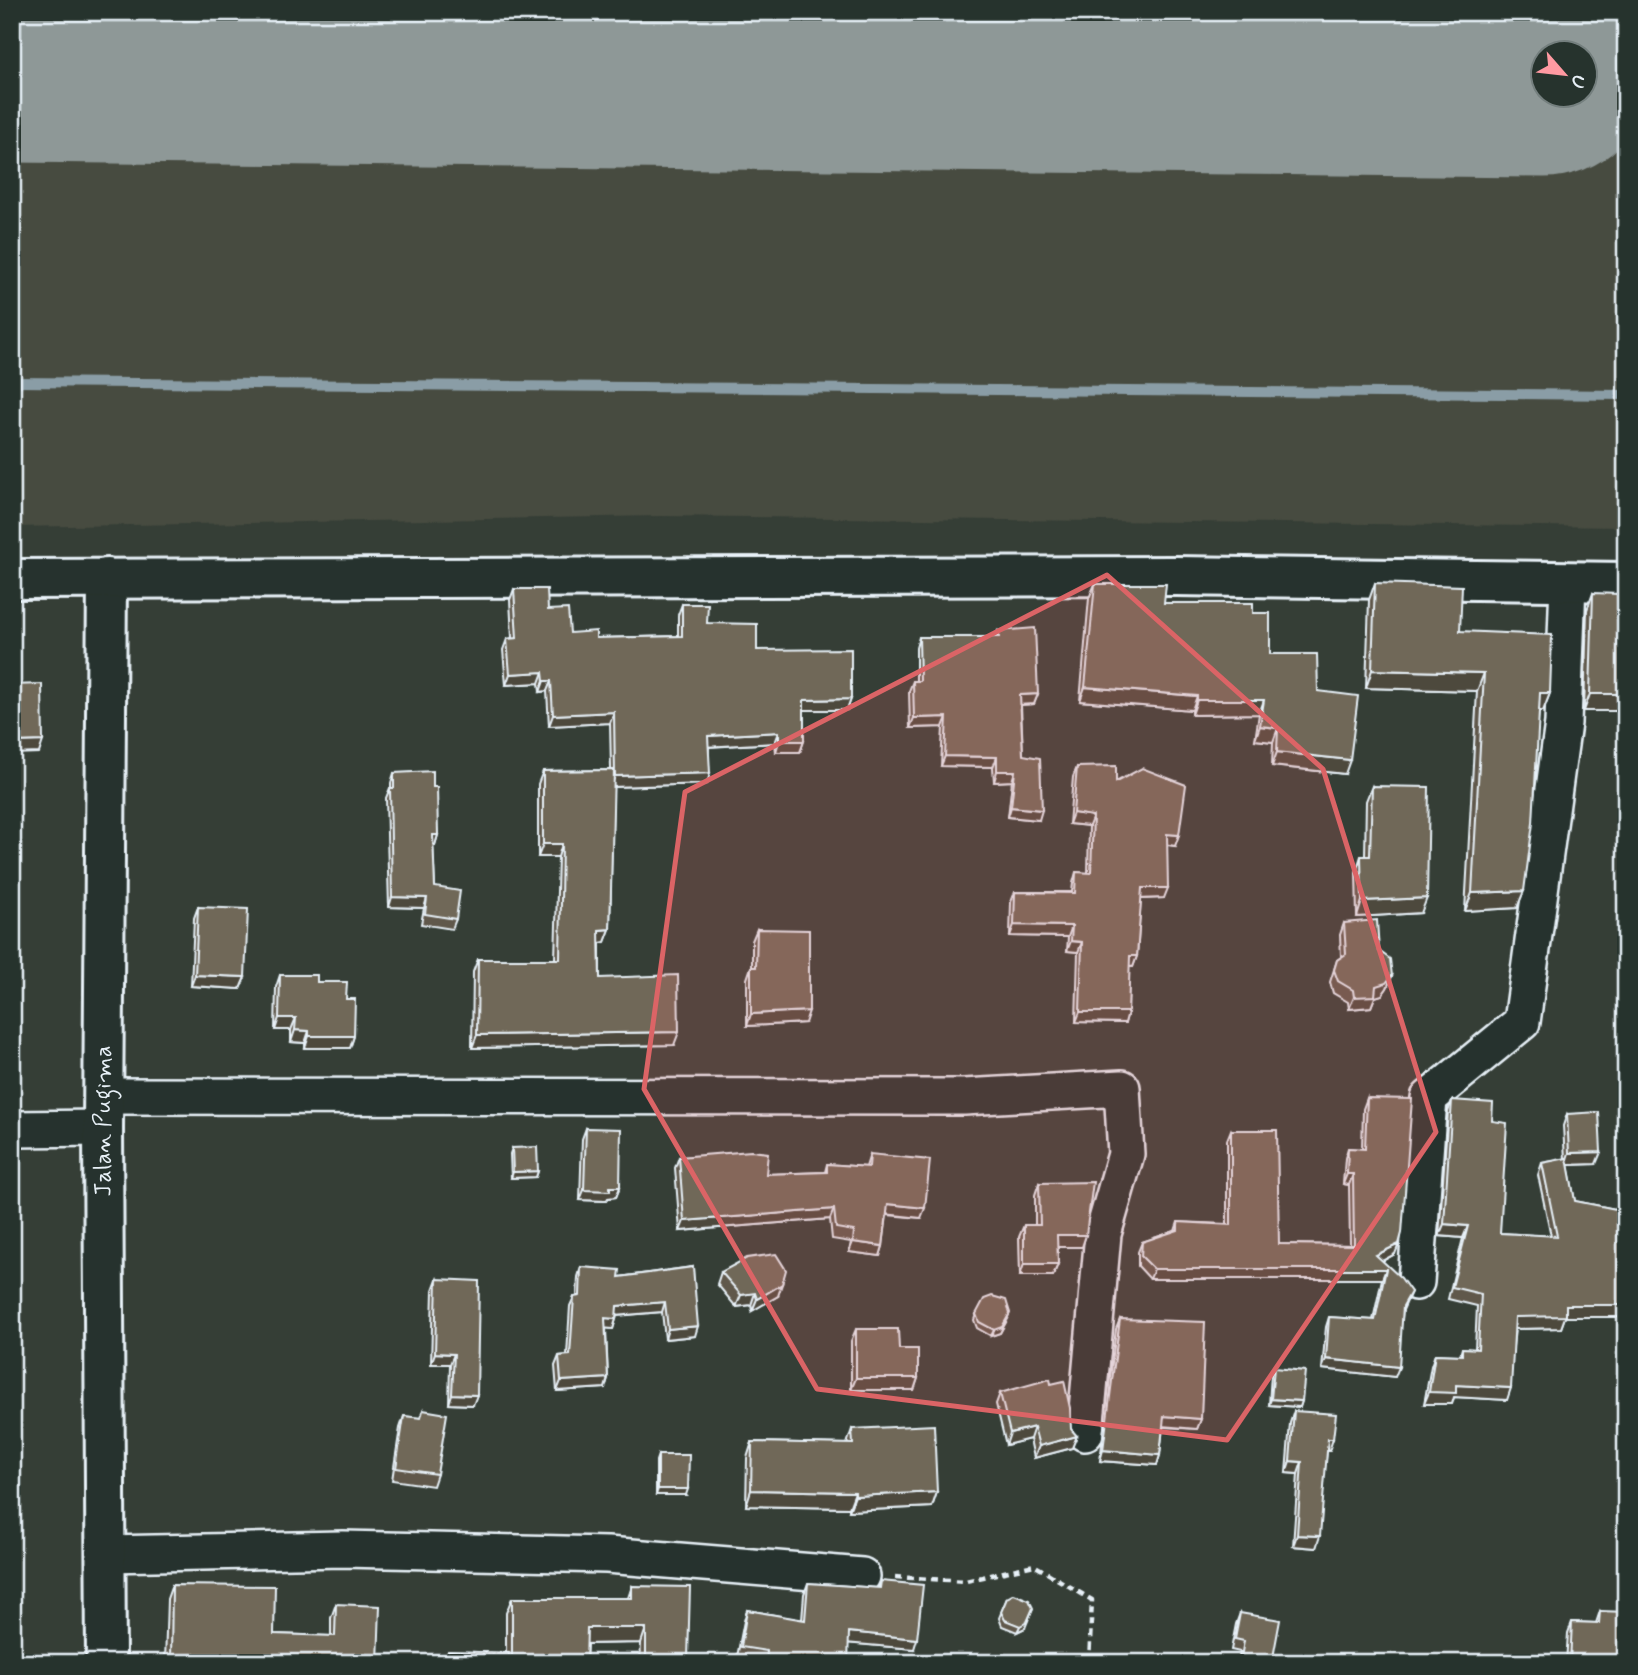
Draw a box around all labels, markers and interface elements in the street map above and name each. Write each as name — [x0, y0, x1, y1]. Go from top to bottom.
north arrow — [1530, 38, 1600, 108]
text: U — [1564, 70, 1592, 93]
street label: Jalan Pugima — [87, 1045, 122, 1197]

